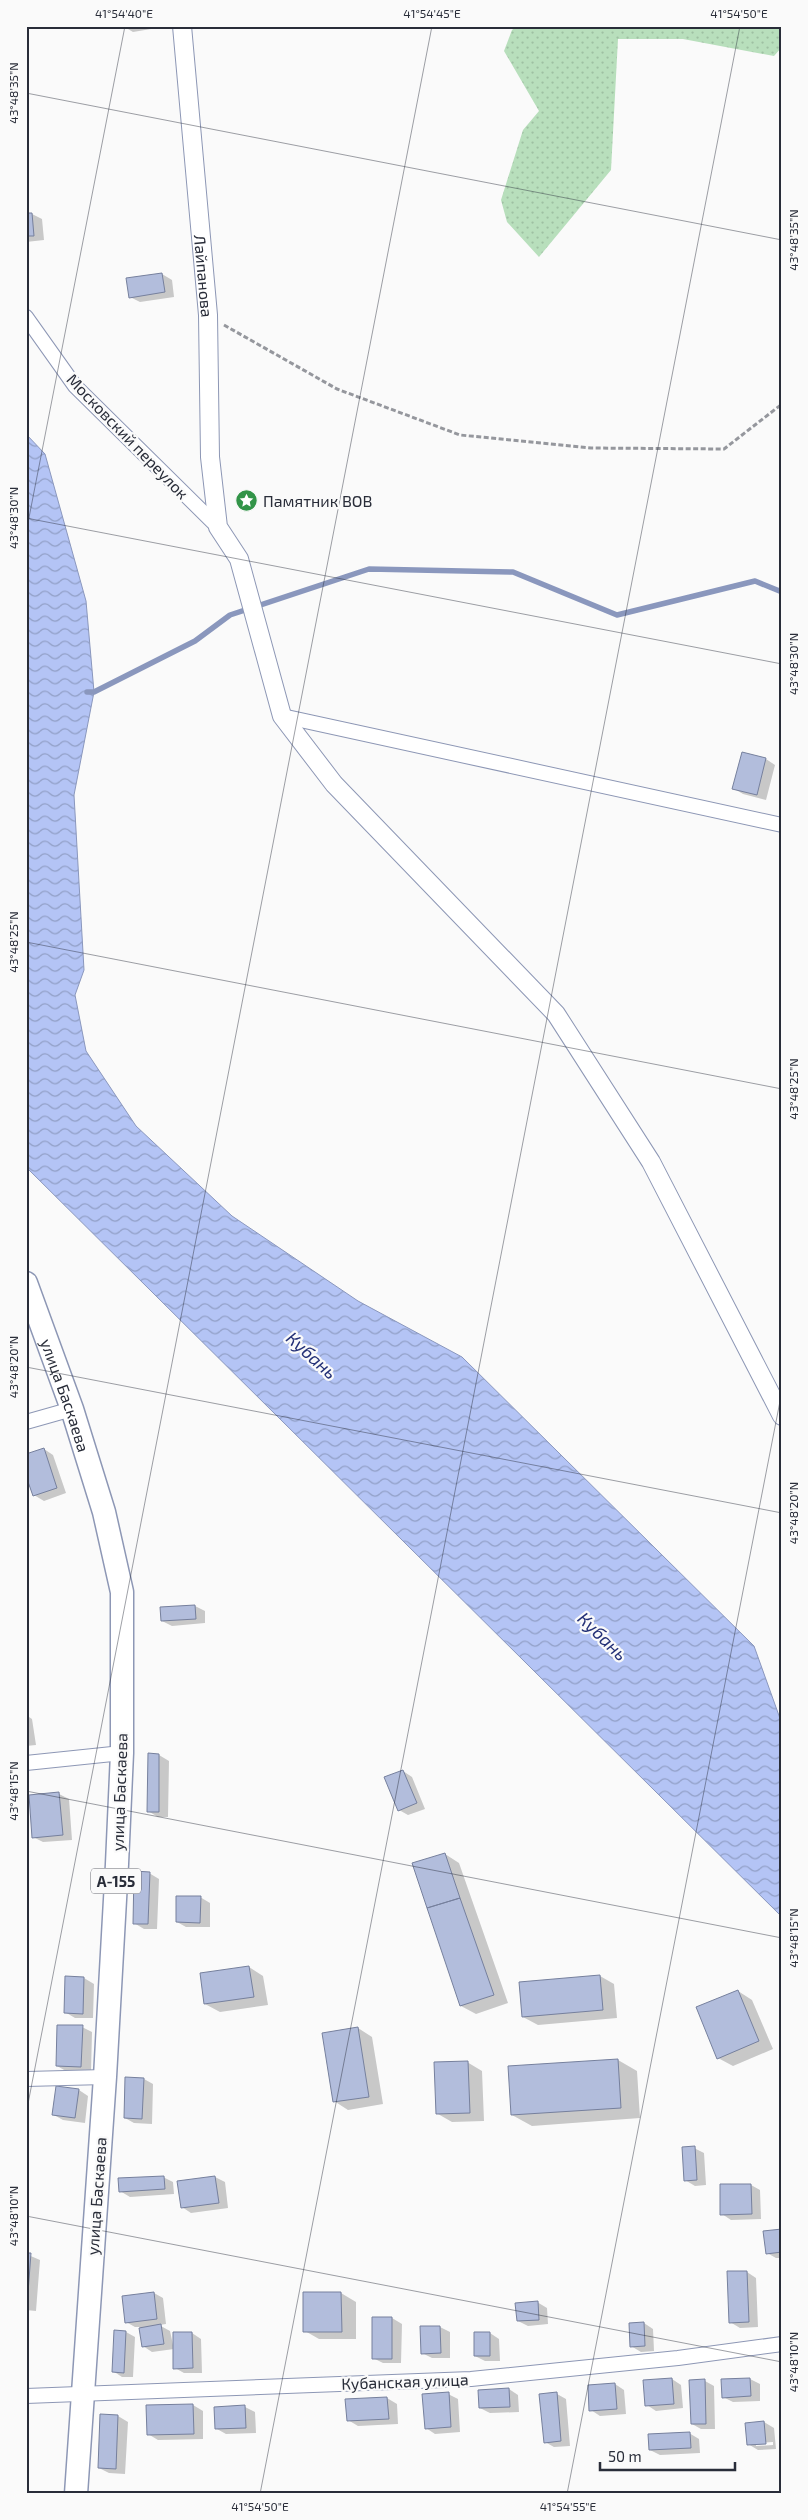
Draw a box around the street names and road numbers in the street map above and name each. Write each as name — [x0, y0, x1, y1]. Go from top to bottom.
street label: Лайпанова — [191, 234, 218, 318]
street label: Московский переулок — [63, 369, 193, 504]
street label: улица Баскаева — [37, 1336, 94, 1454]
street label: улица Баскаева — [107, 1733, 132, 1851]
road number: А-155 — [91, 1868, 141, 1894]
street label: улица Баскаева — [82, 2136, 111, 2256]
street label: Кубанская улица — [341, 2369, 469, 2394]

